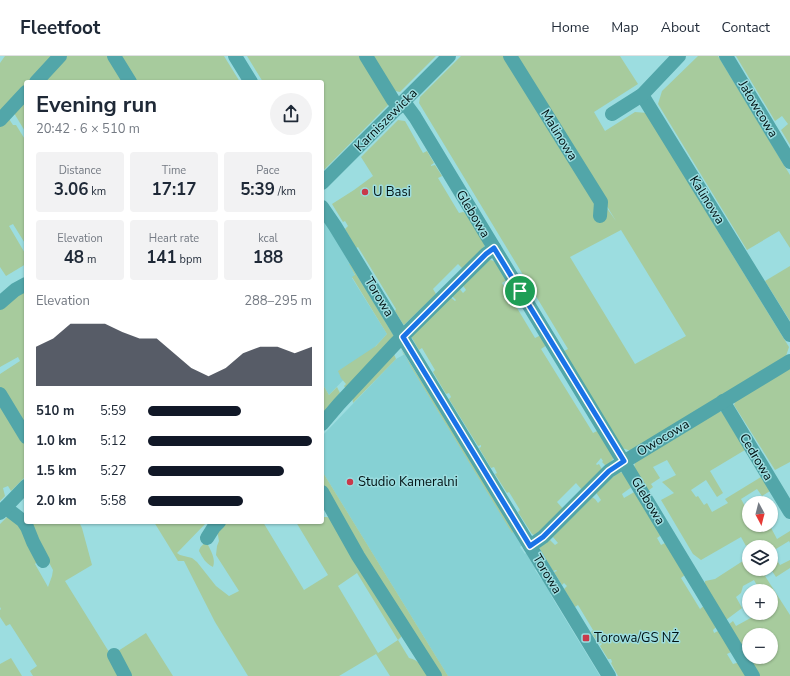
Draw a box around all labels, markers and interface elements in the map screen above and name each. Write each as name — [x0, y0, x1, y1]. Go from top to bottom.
text: Fleetfoot — [20, 15, 100, 41]
text: Home — [551, 18, 589, 37]
text: Map — [611, 18, 639, 37]
text: About — [661, 18, 700, 37]
text: Contact — [722, 18, 770, 37]
street label: Jałowcowa — [733, 76, 782, 141]
street label: Karniszewicka — [351, 85, 421, 155]
text: Evening run — [36, 90, 157, 120]
button: share — [270, 93, 312, 135]
street label: Malinowa — [536, 106, 582, 164]
text: 20:42 · 6 × 510 m — [36, 120, 140, 138]
text: Distance — [59, 163, 101, 178]
text: Time — [162, 163, 186, 178]
text: Pace — [256, 163, 280, 178]
street label: Kalinowa — [685, 172, 729, 228]
text: 3.06 — [54, 178, 89, 201]
text: 17:17 — [151, 178, 197, 201]
text: 5:39 — [240, 178, 275, 201]
place label: U Basi — [373, 183, 411, 201]
text: km — [89, 184, 106, 199]
text: /km — [275, 184, 296, 199]
marker: U Basi — [360, 187, 370, 197]
street label: Glebowa — [452, 187, 494, 241]
text: Elevation — [57, 231, 103, 246]
text: Heart rate — [149, 231, 199, 246]
text: kcal — [258, 231, 278, 246]
text: 48 — [64, 246, 84, 269]
text: 141 — [146, 246, 177, 269]
text: 188 — [253, 246, 283, 269]
text: m — [84, 252, 96, 267]
text: bpm — [177, 252, 202, 267]
street label: Torowa — [360, 274, 398, 320]
pin — [503, 274, 537, 308]
icon: arrive — [509, 280, 531, 302]
text: Elevation — [36, 292, 90, 310]
text: 288–295 m — [244, 292, 312, 310]
text: 510 m — [36, 402, 74, 420]
text: 5:59 — [100, 402, 126, 420]
street label: Owocowa — [633, 415, 693, 461]
street label: Cedrowa — [735, 430, 777, 484]
text: 1.0 km — [36, 432, 77, 450]
text: 5:12 — [100, 432, 126, 450]
text: 1.5 km — [36, 462, 77, 480]
text: 5:27 — [100, 462, 126, 480]
place label: Studio Kameralni — [358, 473, 458, 491]
street label: Glebowa — [627, 474, 669, 528]
marker: Studio Kameralni — [345, 477, 355, 487]
text: 2.0 km — [36, 492, 77, 510]
text: 5:58 — [100, 492, 126, 510]
north arrow — [742, 496, 778, 532]
map controls — [742, 496, 778, 664]
button: layers — [742, 540, 778, 576]
street label: Torowa — [528, 551, 566, 597]
button: + — [742, 584, 778, 620]
place label: Torowa/GS NŻ — [594, 628, 679, 647]
button: − — [742, 628, 778, 664]
marker: Torowa/GS NŻ — [581, 633, 591, 643]

